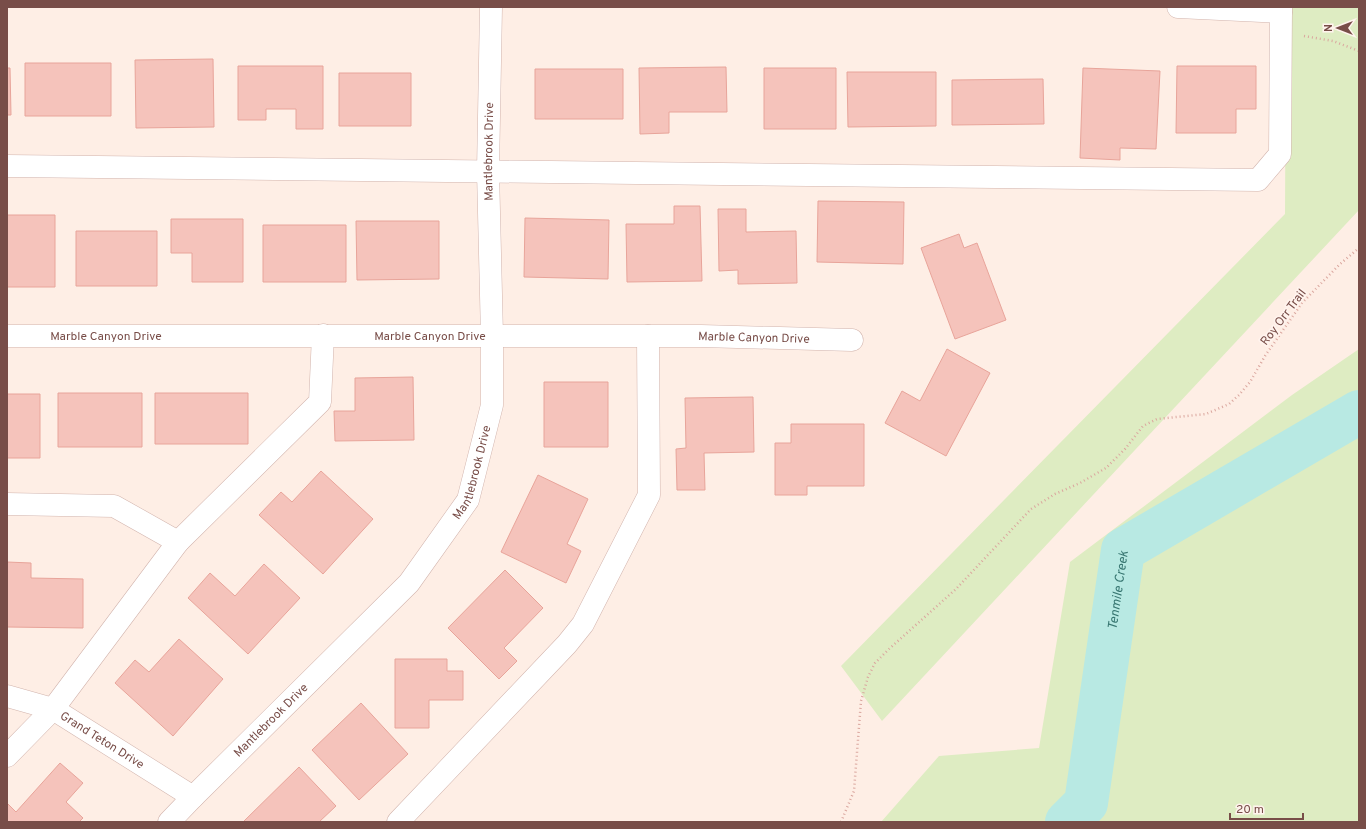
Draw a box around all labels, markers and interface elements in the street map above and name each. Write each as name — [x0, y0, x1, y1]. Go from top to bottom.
north arrow — [1318, 8, 1358, 48]
text: N — [1322, 24, 1336, 32]
street label: Mantlebrook Drive — [481, 102, 498, 201]
street label: Roy Orr Trail — [1257, 286, 1310, 349]
street label: Marble Canyon Drive — [50, 329, 162, 345]
street label: Marble Canyon Drive — [374, 329, 486, 345]
street label: Marble Canyon Drive — [698, 329, 810, 348]
street label: Mantlebrook Drive — [450, 424, 496, 523]
water label: Tenmile Creek — [1105, 549, 1133, 631]
street label: Mantlebrook Drive — [231, 680, 312, 761]
street label: Grand Teton Drive — [57, 708, 147, 773]
scale bar — [1230, 795, 1303, 821]
text: 20 m — [1236, 802, 1264, 818]

